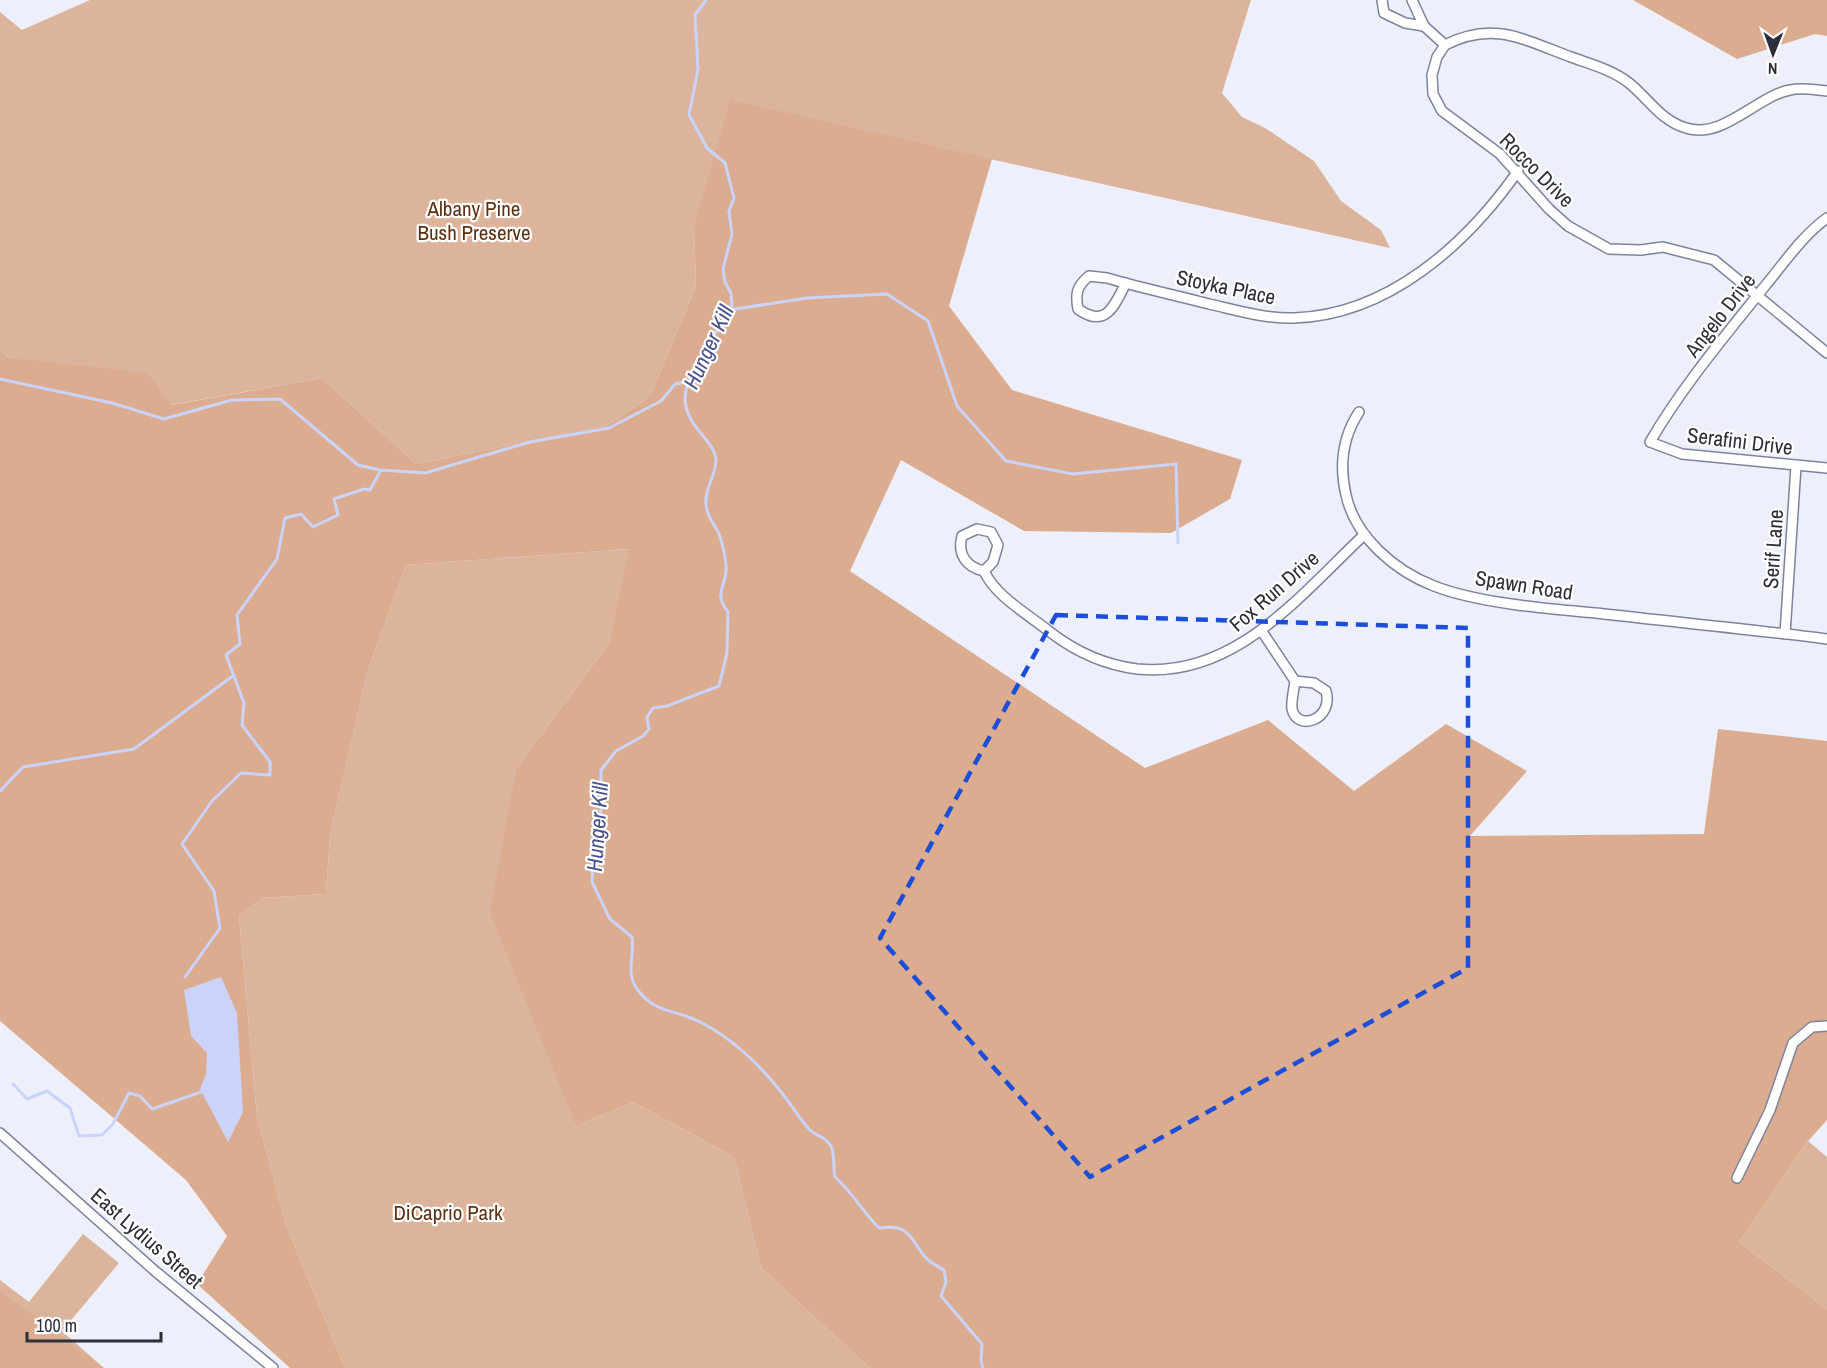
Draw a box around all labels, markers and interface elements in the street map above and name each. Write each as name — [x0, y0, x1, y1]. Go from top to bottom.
north arrow — [1743, 24, 1803, 84]
text: N — [1768, 58, 1778, 80]
street label: Rocco Drive — [1493, 126, 1581, 214]
park label: Albany Pine Bush Preserve — [418, 194, 530, 247]
street label: Stoyka Place — [1174, 262, 1278, 312]
street label: Angelo Drive — [1677, 267, 1762, 364]
water label: Hunger Kill — [676, 299, 741, 394]
street label: Serafini Drive — [1686, 420, 1794, 462]
street label: Serif Lane — [1756, 508, 1790, 590]
street label: Fox Run Drive — [1223, 544, 1325, 638]
street label: Spawn Road — [1473, 563, 1575, 607]
water label: Hunger Kill — [579, 780, 615, 873]
street label: East Lydius Street — [85, 1181, 210, 1295]
park label: DiCaprio Park — [393, 1198, 503, 1227]
scale bar — [27, 1305, 160, 1343]
text: 100 m — [36, 1313, 77, 1338]

